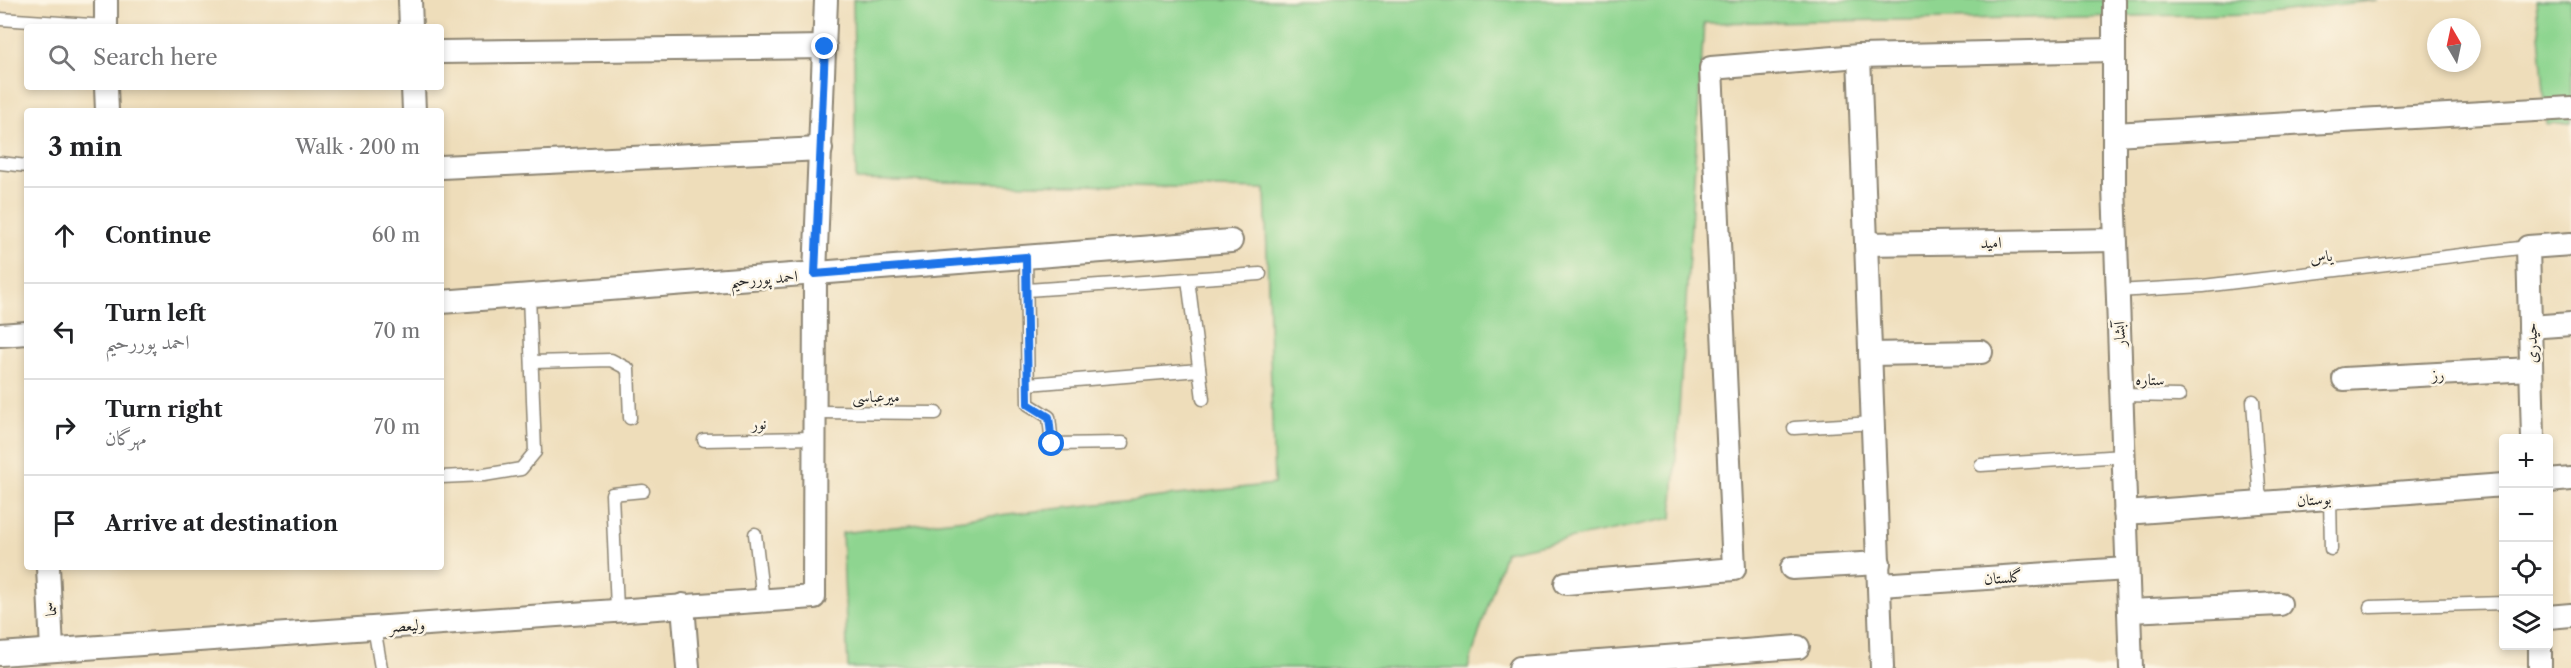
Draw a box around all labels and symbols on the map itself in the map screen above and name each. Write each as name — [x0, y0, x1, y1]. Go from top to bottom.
north arrow — [2427, 18, 2481, 72]
route end — [811, 33, 837, 59]
street label: امید — [1980, 232, 2002, 252]
street label: یاس — [2309, 245, 2334, 268]
street label: احمد پوررحیم — [730, 266, 799, 297]
street label: آبشار — [2109, 320, 2129, 349]
street label: حیدری — [2521, 323, 2541, 363]
street label: رز — [2429, 364, 2445, 384]
street label: ستاره — [2135, 369, 2165, 389]
street label: میرعباسی — [852, 386, 900, 408]
street label: نور — [749, 413, 767, 434]
route start — [1038, 430, 1064, 456]
street label: بوستان — [2296, 488, 2332, 511]
street label: گلستان — [1983, 566, 2023, 588]
street label: سما — [40, 601, 60, 617]
street label: ولیعصر — [386, 614, 426, 637]

